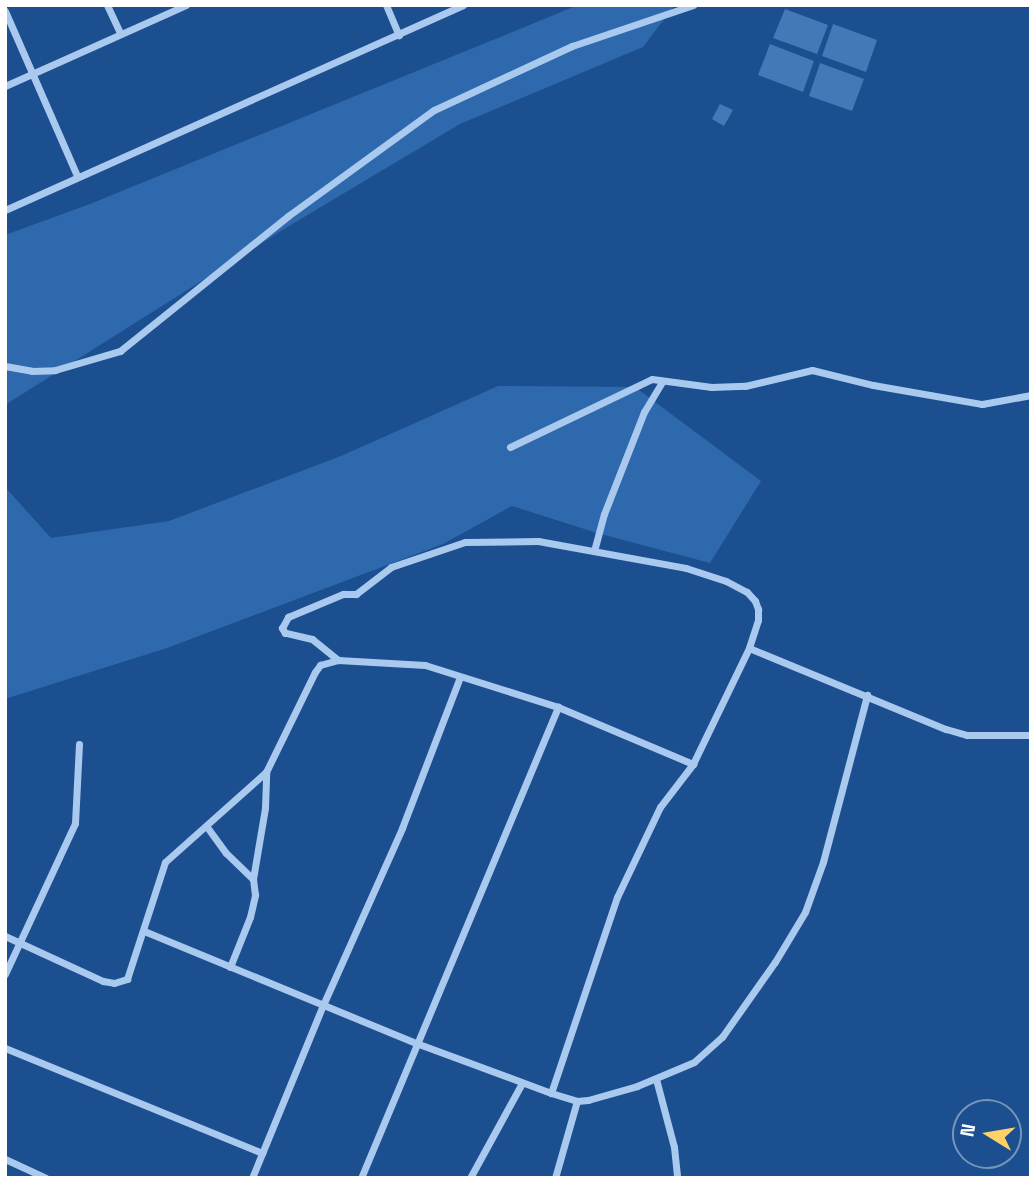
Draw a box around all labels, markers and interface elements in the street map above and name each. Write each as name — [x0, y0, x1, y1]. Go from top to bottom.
north arrow — [952, 1099, 1022, 1169]
text: N — [954, 1122, 981, 1139]

